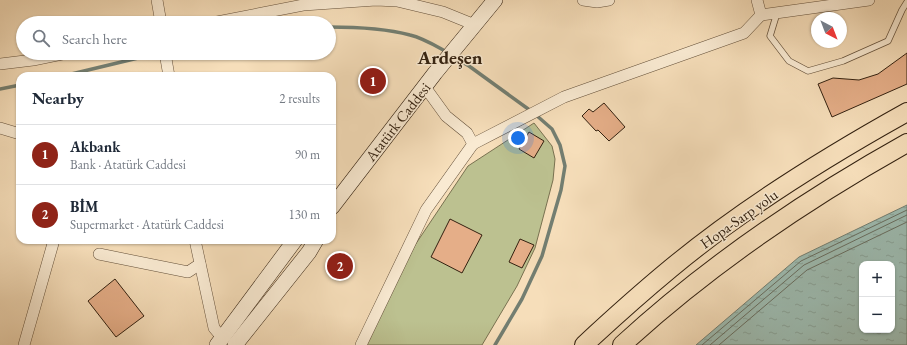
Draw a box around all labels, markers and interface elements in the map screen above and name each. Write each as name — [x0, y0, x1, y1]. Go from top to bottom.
north arrow — [811, 12, 847, 48]
search box — [16, 16, 336, 60]
icon: search — [30, 27, 52, 49]
text: Search here — [62, 29, 127, 48]
district label: Ardeşen — [417, 45, 483, 70]
pin: 1 — [360, 66, 386, 96]
street label: Atatürk Caddesi — [360, 78, 435, 166]
text: Nearby — [32, 87, 84, 109]
text: 2 results — [279, 90, 320, 107]
your location — [508, 128, 528, 148]
text: Akbank — [70, 137, 120, 156]
text: 1 — [42, 146, 48, 163]
text: 90 m — [295, 146, 320, 163]
text: Bank · Atatürk Caddesi — [70, 156, 186, 173]
street label: Hopa-Sarp yolu — [696, 185, 781, 252]
text: BİM — [70, 197, 99, 216]
text: 2 — [42, 206, 48, 223]
text: 130 m — [289, 206, 320, 223]
text: Supermarket · Atatürk Caddesi — [70, 216, 224, 233]
pin: 2 — [327, 251, 353, 281]
map controls — [859, 261, 895, 333]
button: + — [859, 261, 895, 297]
button: − — [859, 297, 895, 333]

